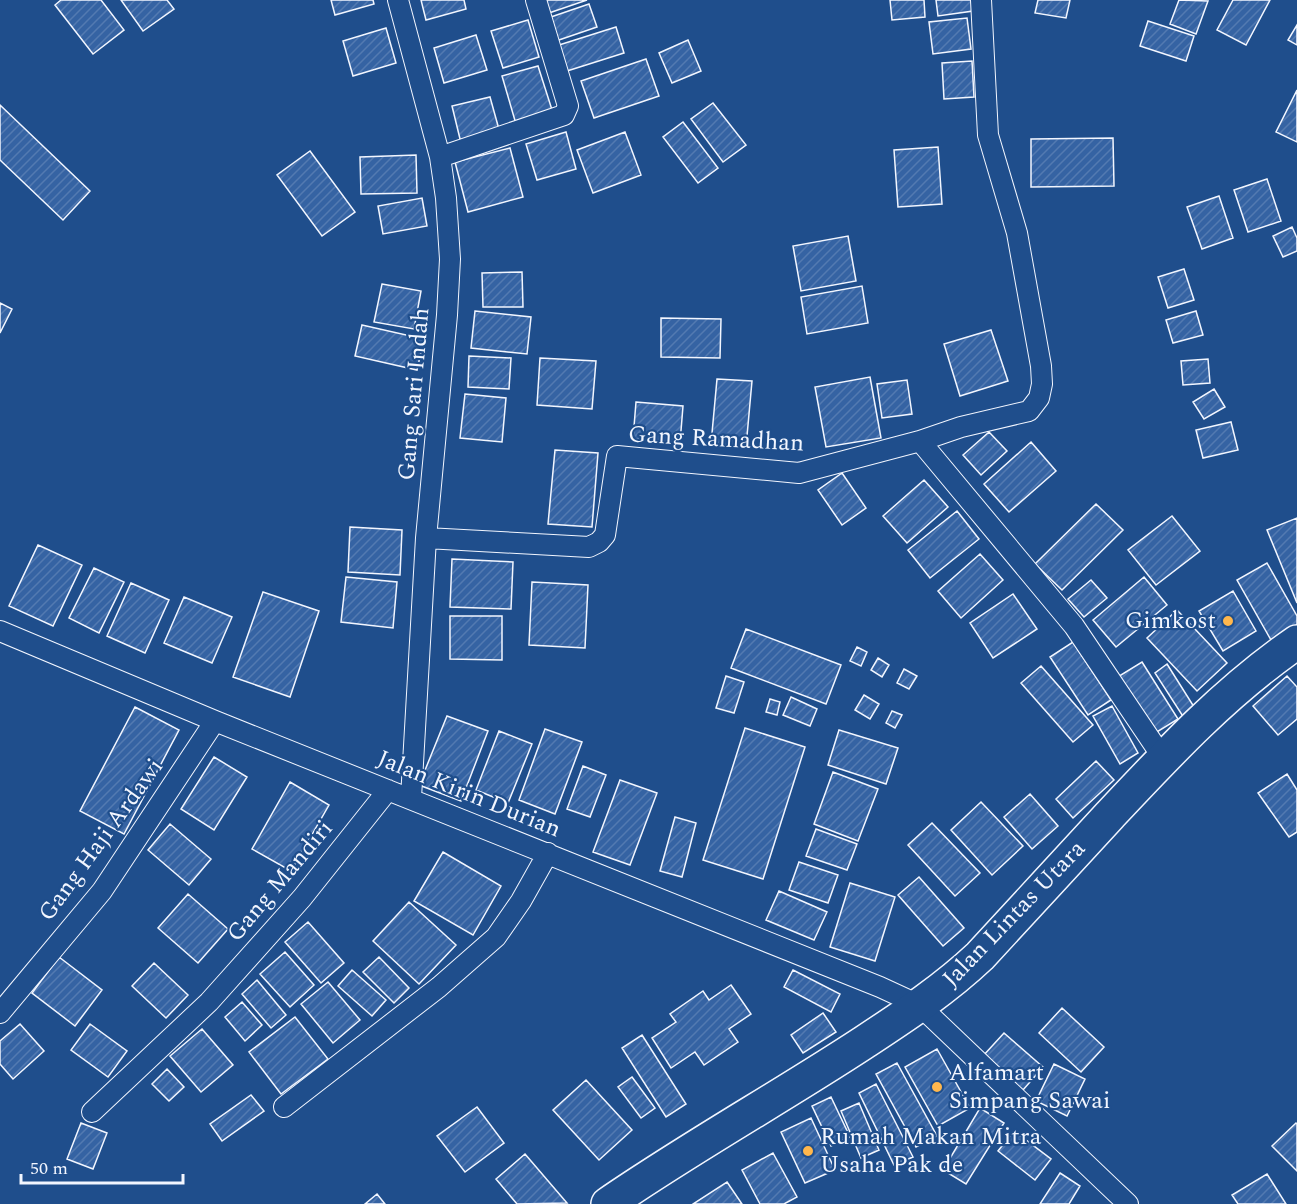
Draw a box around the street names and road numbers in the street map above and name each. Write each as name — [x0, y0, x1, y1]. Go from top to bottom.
street label: Gang Sari Indah — [389, 306, 439, 482]
street label: Gang Ramadhan — [627, 416, 805, 462]
street label: Jalan Kirin Durian — [372, 741, 566, 847]
street label: Gang Haji Ardawi — [30, 751, 172, 929]
street label: Gang Mandiri — [218, 812, 342, 950]
street label: Jalan Lintas Utara — [934, 832, 1094, 996]

